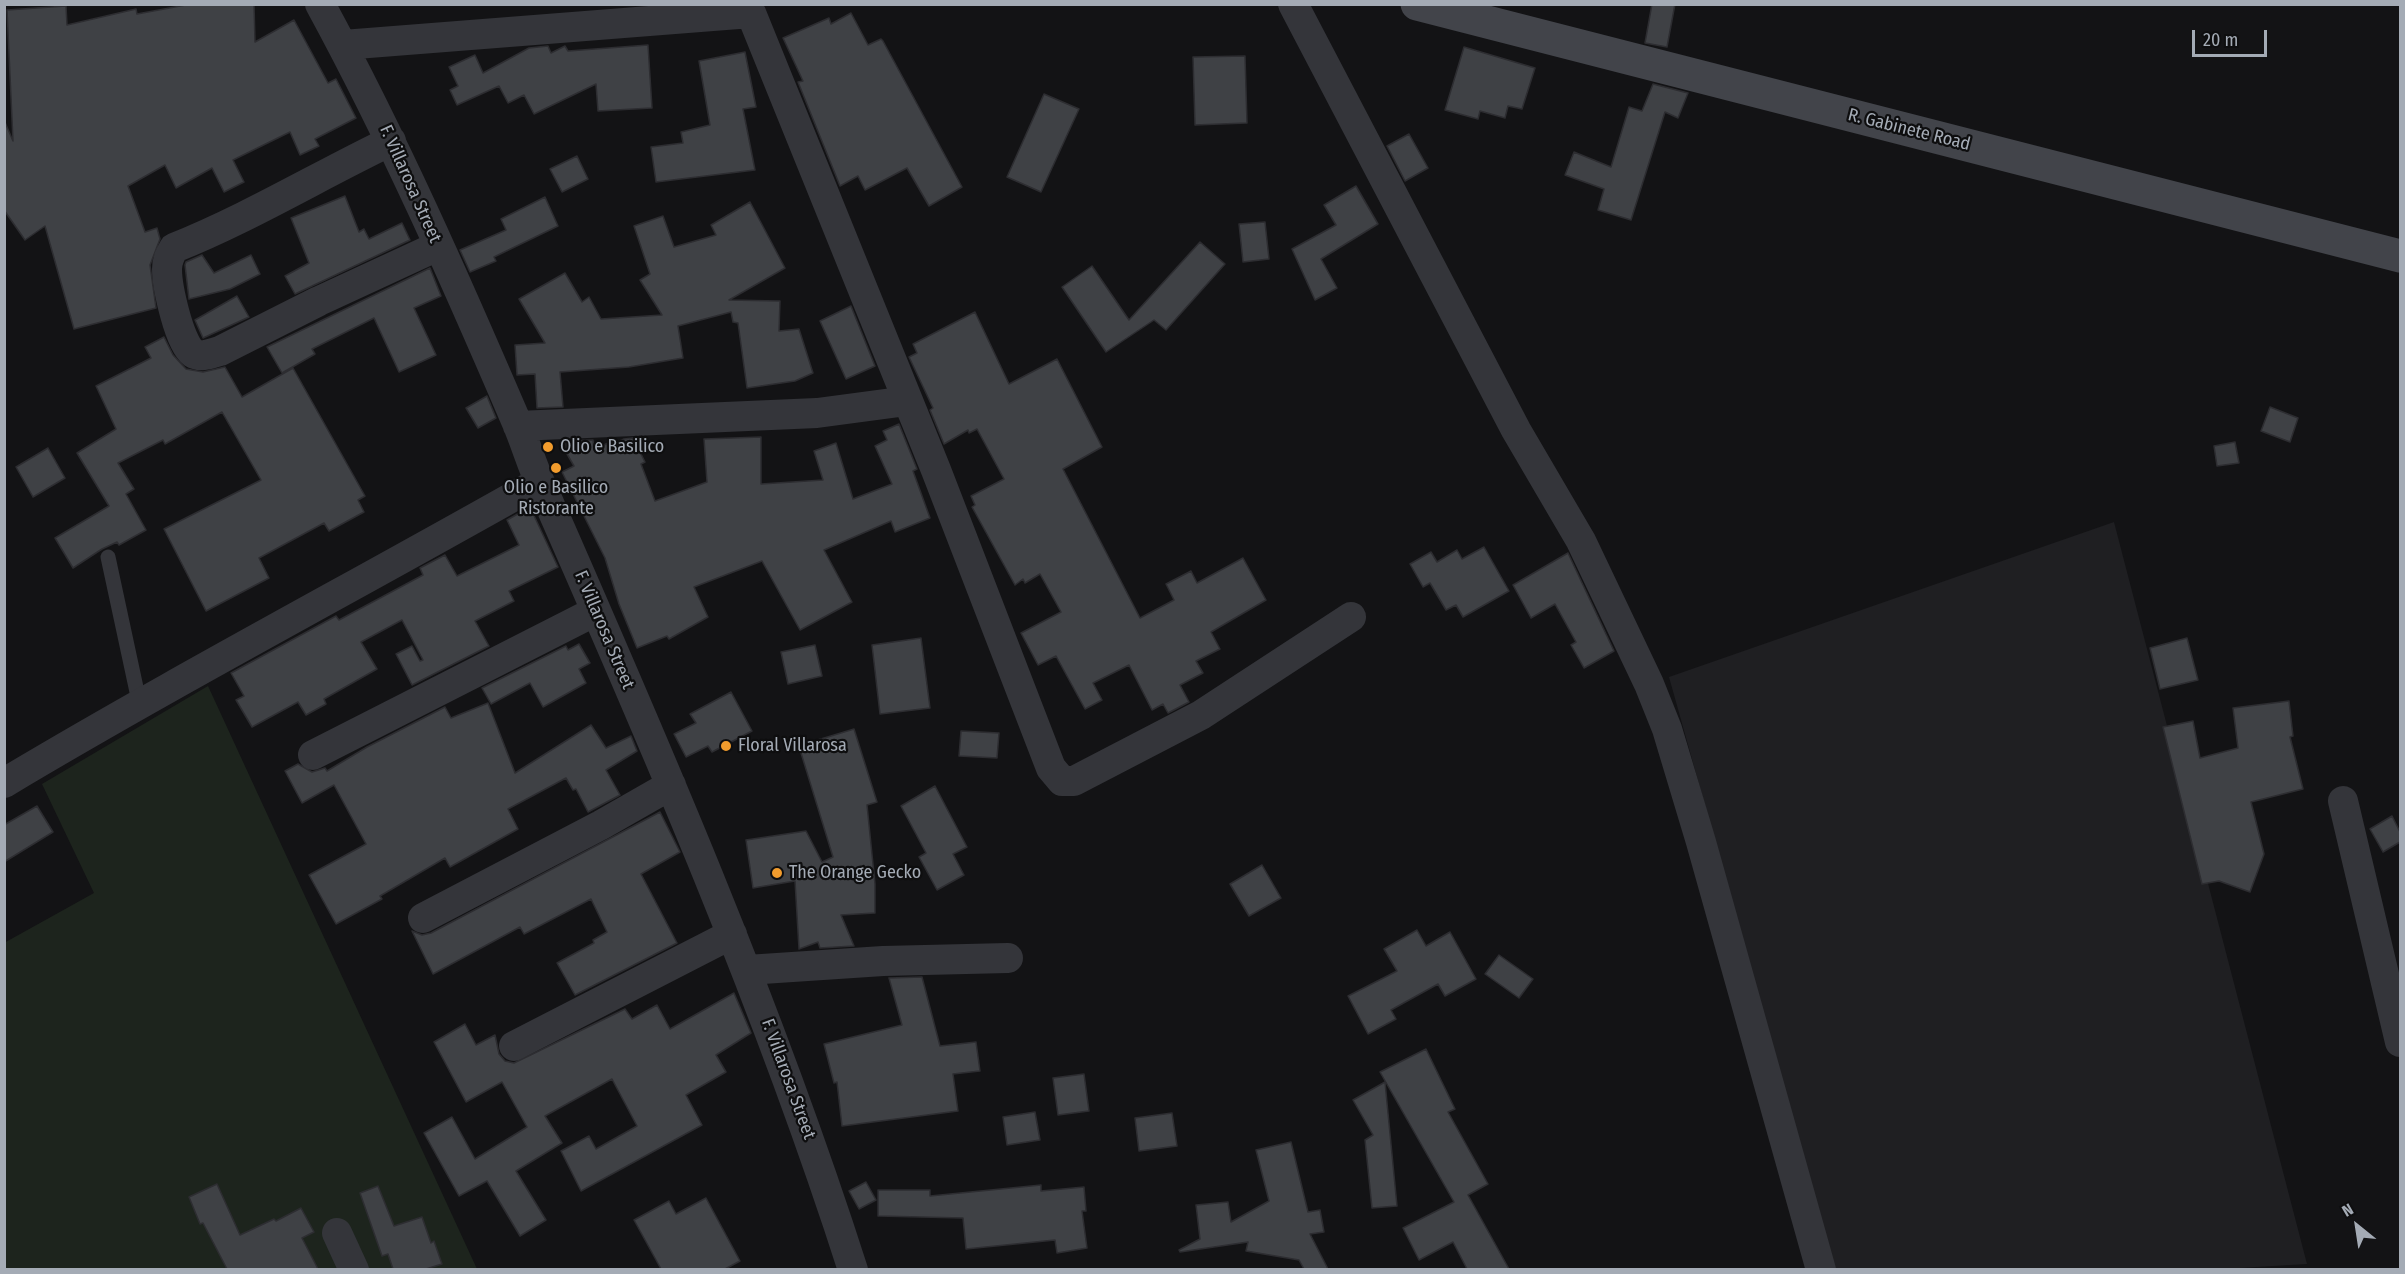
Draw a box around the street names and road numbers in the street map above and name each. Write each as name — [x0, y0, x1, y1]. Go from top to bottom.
street label: R. Gabinete Road — [1845, 104, 1973, 156]
street label: F. Villarosa Street — [374, 122, 446, 246]
street label: F. Villarosa Street — [569, 568, 639, 692]
street label: F. Villarosa Street — [756, 1016, 820, 1142]

